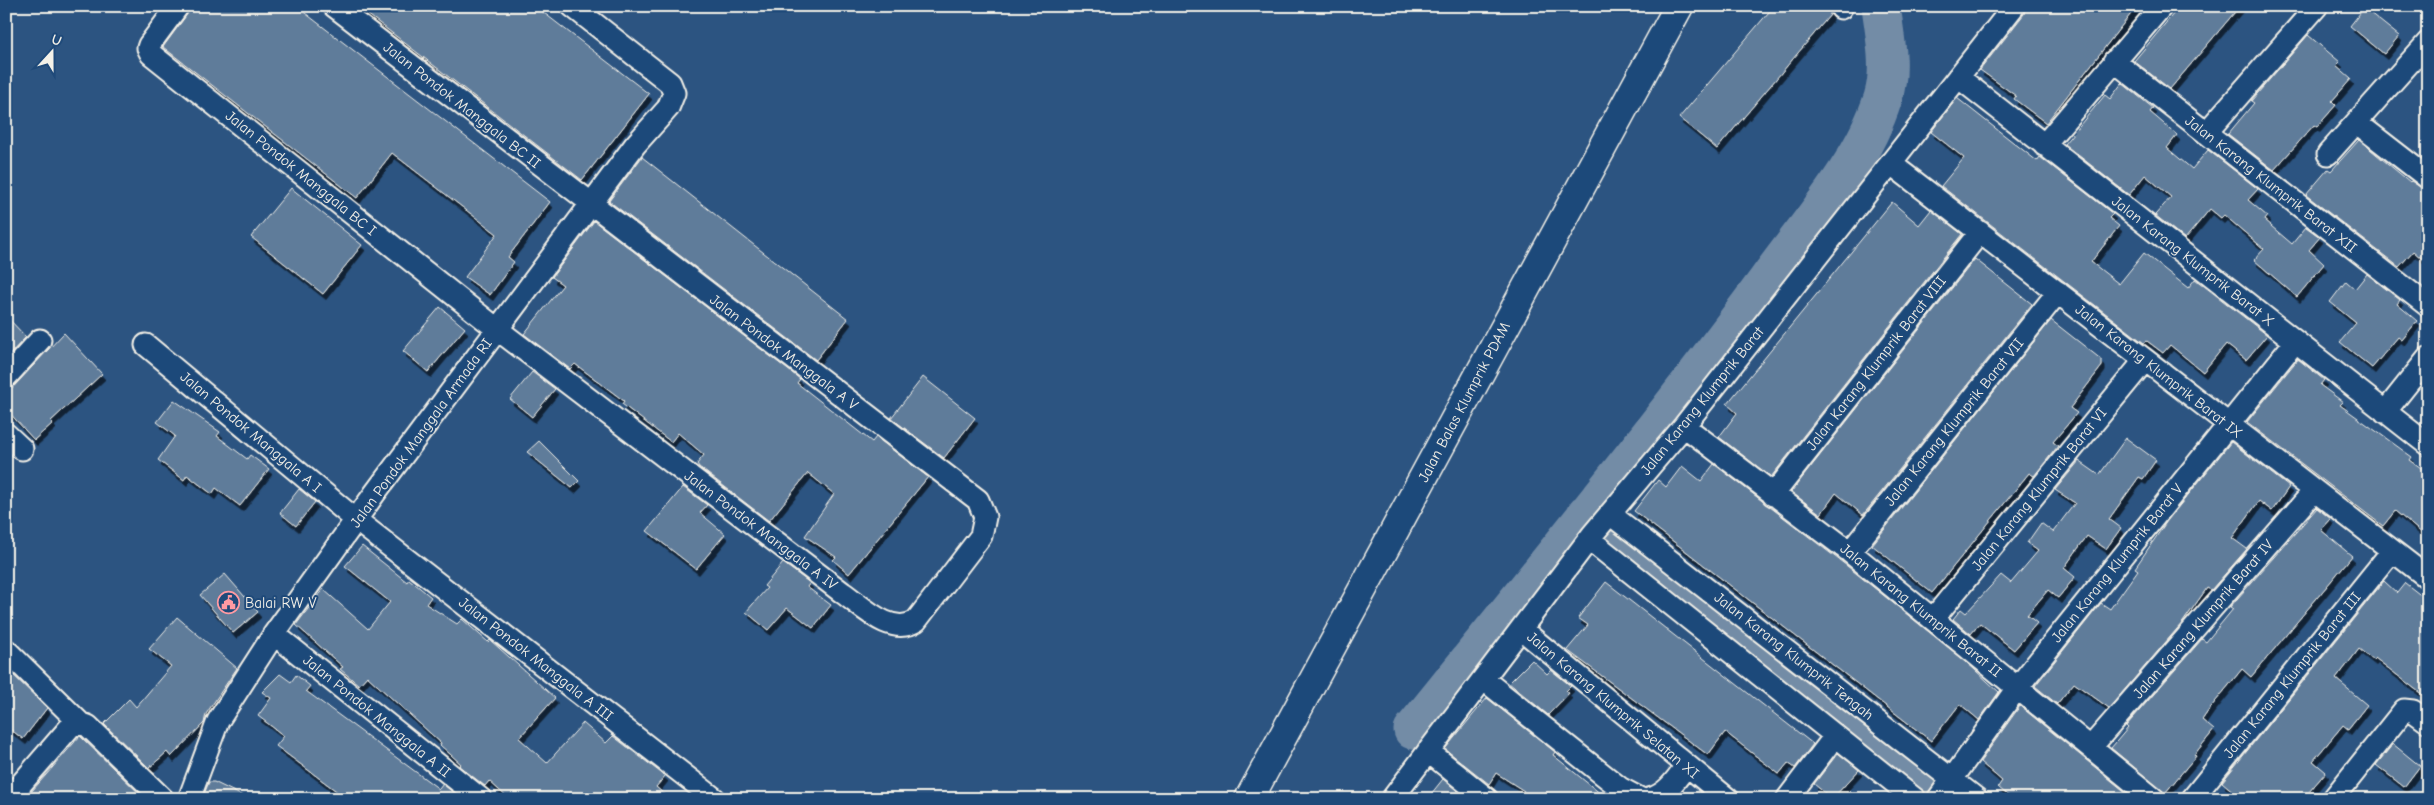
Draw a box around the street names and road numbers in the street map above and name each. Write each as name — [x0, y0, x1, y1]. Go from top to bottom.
street label: Jalan Pondok Manggala BC II — [380, 38, 544, 172]
street label: Jalan Pondok Manggala BC I — [222, 107, 380, 239]
street label: Jalan Karang Klumprik Barat XII — [2182, 111, 2361, 257]
street label: Jalan Karang Klumprik Barat X — [2108, 192, 2278, 330]
street label: Jalan Karang Klumprik Barat VIII — [1802, 272, 1950, 454]
street label: Jalan Pondok Manggala A V — [706, 290, 862, 414]
street label: Jalan Karang Klumprik Barat IX — [2072, 300, 2246, 442]
street label: Jalan Balas Klumprik PDAM — [1414, 319, 1514, 485]
street label: Jalan Karang Klumprik Barat — [1637, 323, 1768, 479]
street label: Jalan Karang Klumprik Barat VII — [1881, 334, 2027, 510]
street label: Jalan Pondok Manggala Armada RI — [346, 335, 496, 531]
street label: Jalan Pondok Manggala A I — [177, 368, 325, 496]
street label: Jalan Karang Klumprik Barat VI — [1968, 404, 2110, 574]
street label: Jalan Pondok Manggala A IV — [681, 467, 841, 593]
street label: Jalan Karang Klumprik Barat V — [2047, 480, 2187, 646]
street label: Jalan Karang Klumprik Barat IV — [2129, 536, 2277, 702]
street label: Jalan Karang Klumprik Barat II — [1837, 539, 2005, 681]
street label: Jalan Karang Klumprik Tengah — [1711, 588, 1877, 724]
street label: Jalan Karang Klumprik Barat III — [2219, 588, 2365, 762]
street label: Jalan Pondok Manggala A III — [455, 593, 617, 725]
street label: Jalan Karang Klumprik Selatan XI — [1523, 628, 1703, 782]
street label: Jalan Pondok Manggala A II — [300, 651, 455, 781]

